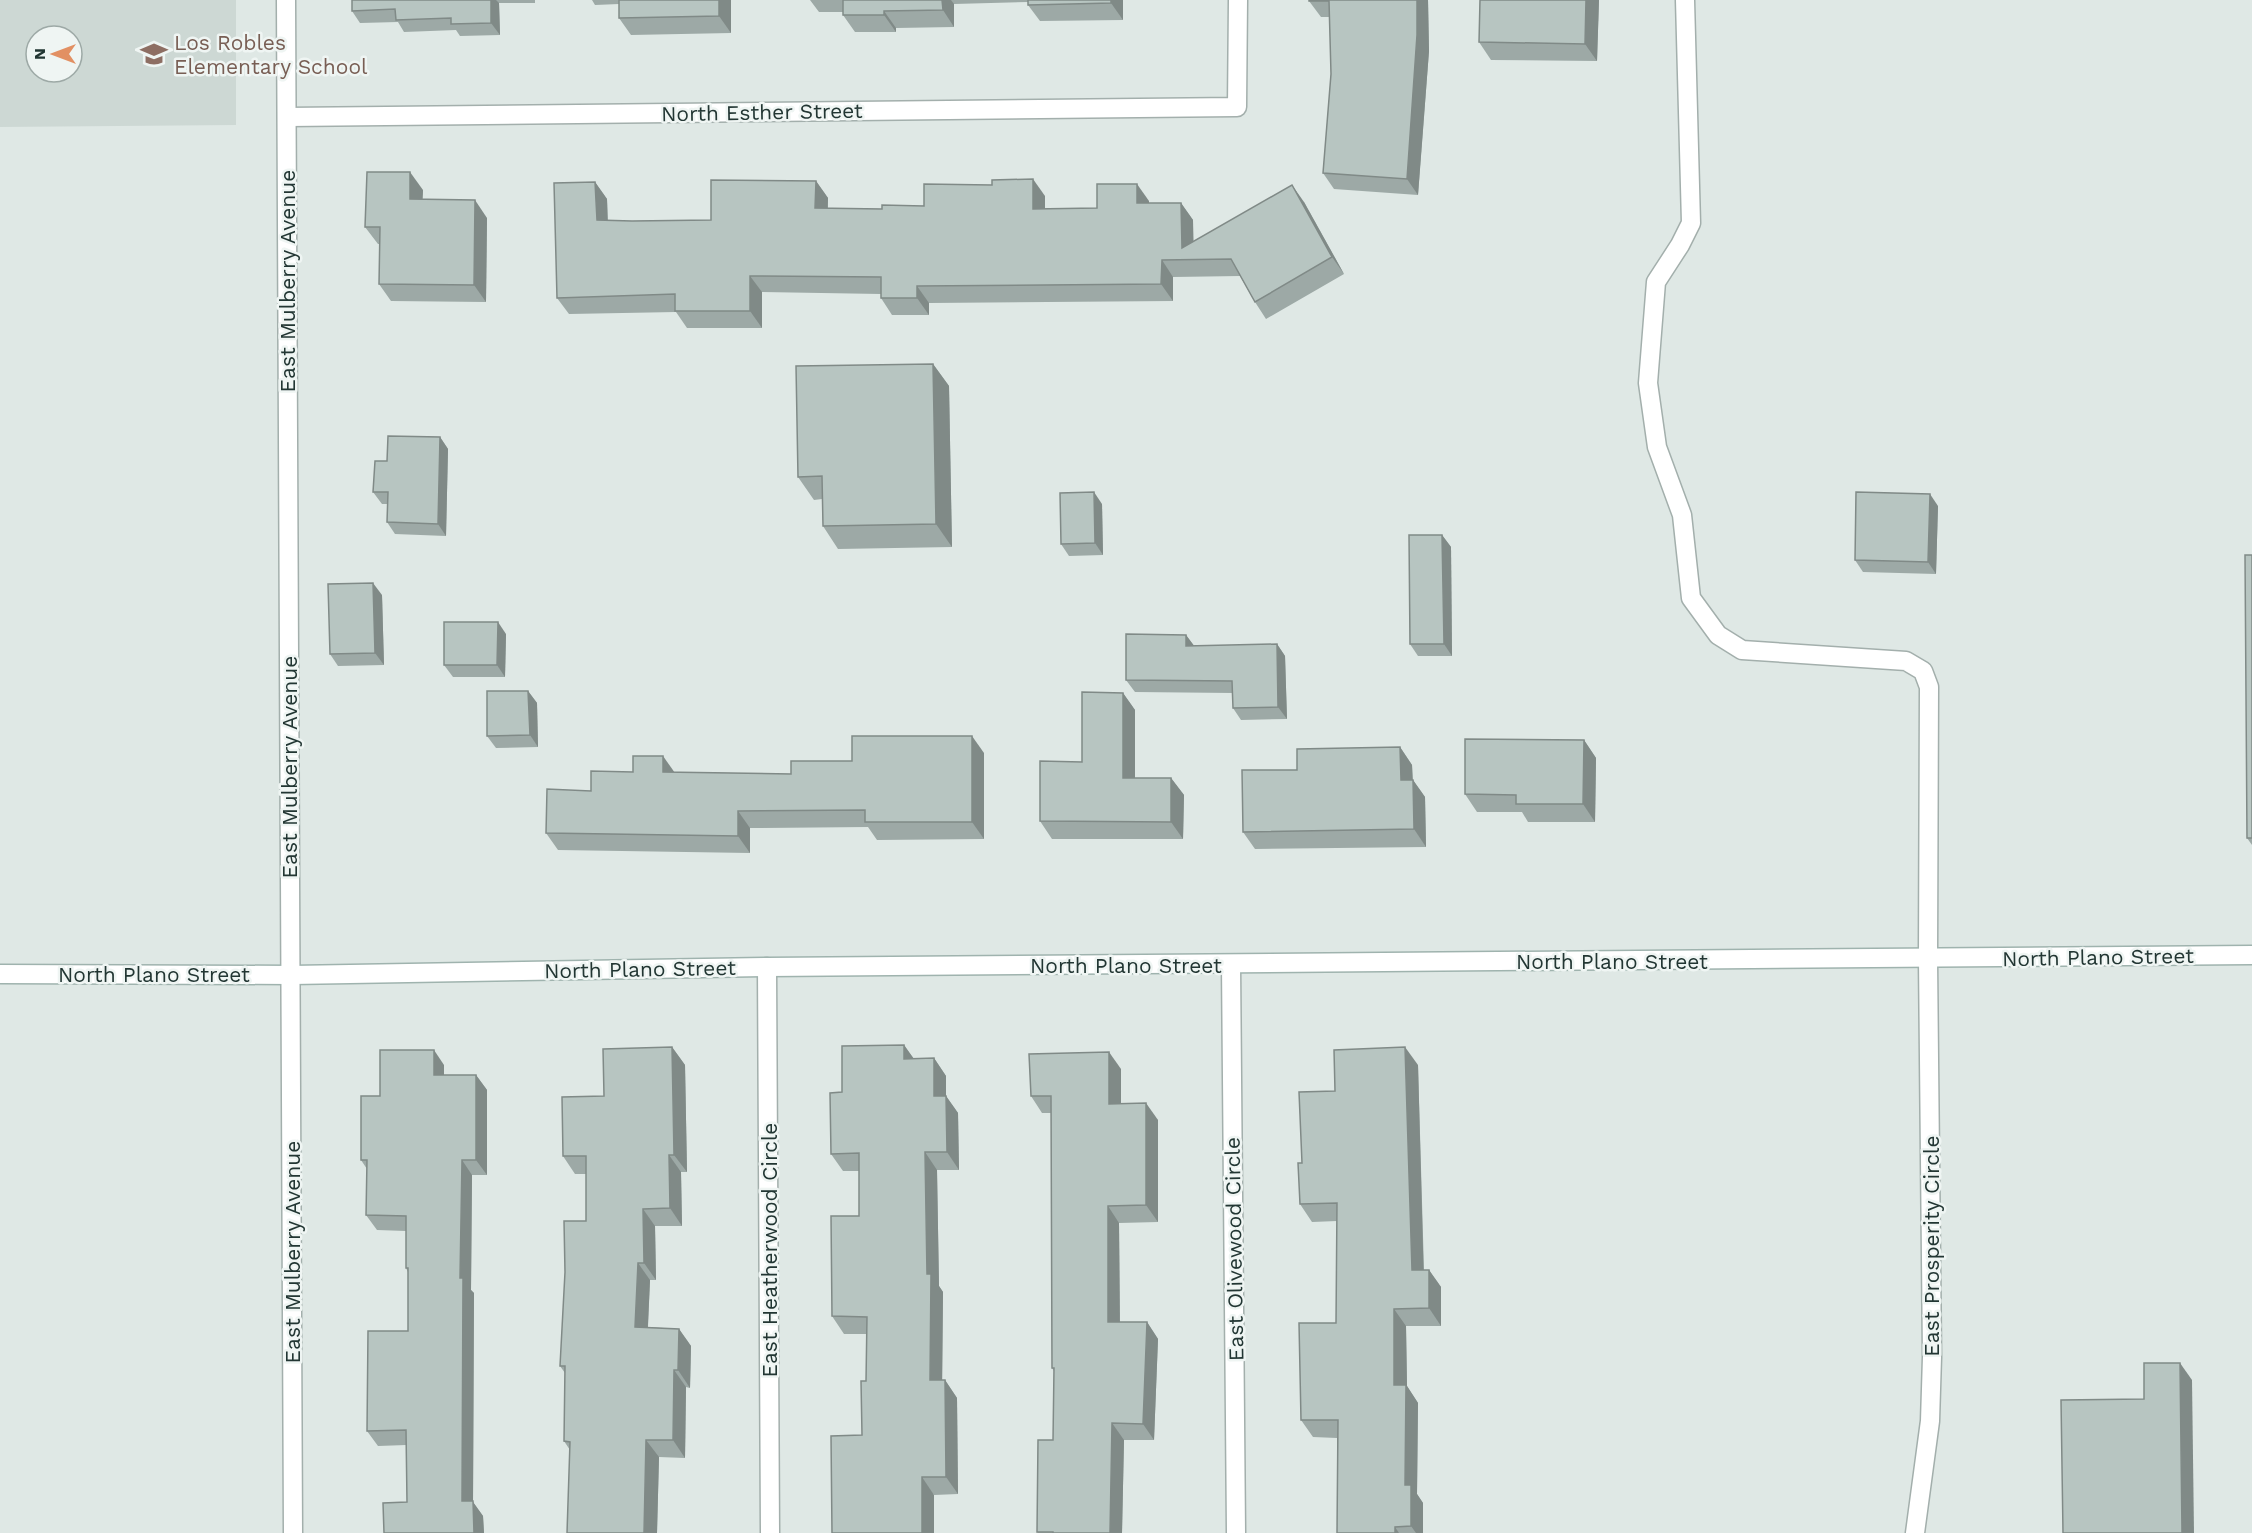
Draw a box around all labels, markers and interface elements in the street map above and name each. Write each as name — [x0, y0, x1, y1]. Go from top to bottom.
north arrow — [24, 24, 84, 84]
place label: Los Robles Elementary School — [174, 30, 368, 79]
school or university icon: Los Robles Elementary School — [139, 39, 169, 69]
text: N — [30, 48, 49, 60]
street label: North Esther Street — [661, 98, 863, 126]
street label: East Mulberry Avenue — [275, 170, 300, 392]
street label: East Mulberry Avenue — [277, 656, 302, 878]
street label: North Plano Street — [2002, 943, 2194, 971]
street label: North Plano Street — [1516, 949, 1708, 974]
street label: North Plano Street — [1030, 953, 1222, 978]
street label: North Plano Street — [544, 955, 736, 983]
street label: North Plano Street — [58, 962, 250, 987]
street label: East Heatherwood Circle — [757, 1123, 782, 1377]
street label: East Prosperity Circle — [1919, 1135, 1944, 1357]
street label: East Olivewood Circle — [1220, 1137, 1248, 1361]
street label: East Mulberry Avenue — [280, 1141, 305, 1363]

